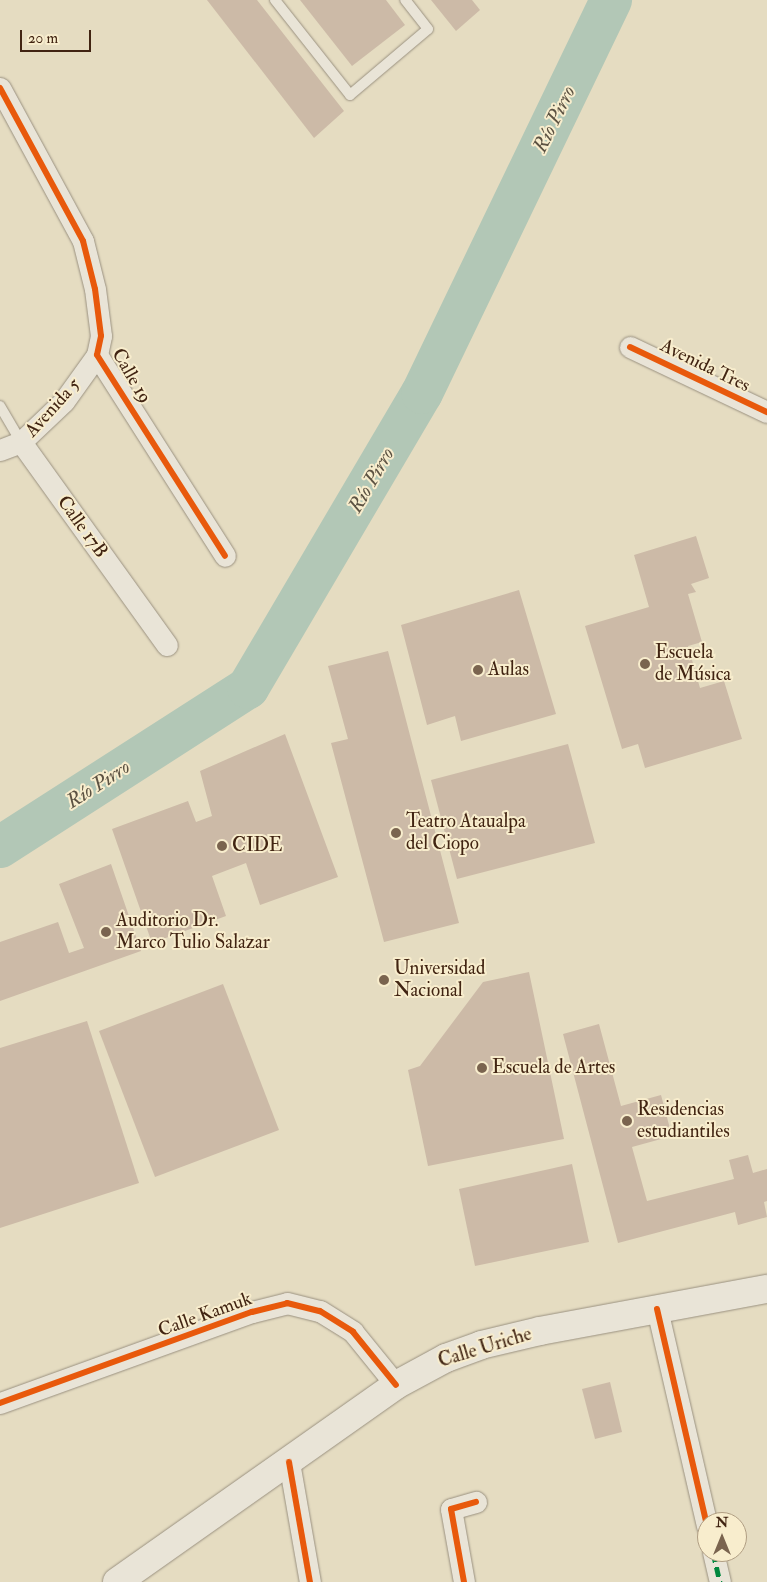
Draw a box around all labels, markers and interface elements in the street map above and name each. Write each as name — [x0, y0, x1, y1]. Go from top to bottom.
scale bar — [22, 20, 94, 52]
text: 20 m — [28, 29, 58, 48]
water label: Río Pirro — [528, 82, 580, 156]
street label: Avenida Tres — [656, 334, 754, 398]
street label: Calle 19 — [106, 344, 156, 408]
street label: Avenida 5 — [20, 374, 86, 442]
water label: Río Pirro — [343, 443, 399, 517]
street label: Calle 17B — [52, 491, 112, 563]
place label: Escuela de Música — [655, 642, 731, 686]
marker: Escuela de Música — [639, 658, 651, 670]
place label: Aulas — [488, 659, 529, 681]
marker: Aulas — [472, 664, 484, 676]
water label: Río Pirro — [62, 755, 134, 813]
place label: Teatro Ataualpa del Ciopo — [406, 811, 526, 855]
marker: Teatro Ataualpa del Ciopo — [390, 827, 402, 839]
place label: CIDE — [232, 835, 283, 857]
marker: CIDE — [216, 840, 228, 852]
place label: Auditorio Dr. Marco Tulio Salazar — [116, 910, 270, 954]
marker: Auditorio Dr. Marco Tulio Salazar — [100, 926, 112, 938]
place label: Universidad Nacional — [394, 958, 485, 1002]
marker: Universidad Nacional — [378, 974, 390, 986]
place label: Escuela de Artes — [492, 1057, 615, 1079]
marker: Escuela de Artes — [476, 1062, 488, 1074]
place label: Residencias estudiantiles — [637, 1099, 730, 1143]
marker: Residencias estudiantiles — [621, 1115, 633, 1127]
street label: Calle Kamuk — [155, 1288, 255, 1342]
street label: Calle Uriche — [436, 1323, 534, 1373]
north arrow — [697, 1512, 747, 1562]
text: N — [716, 1514, 728, 1531]

